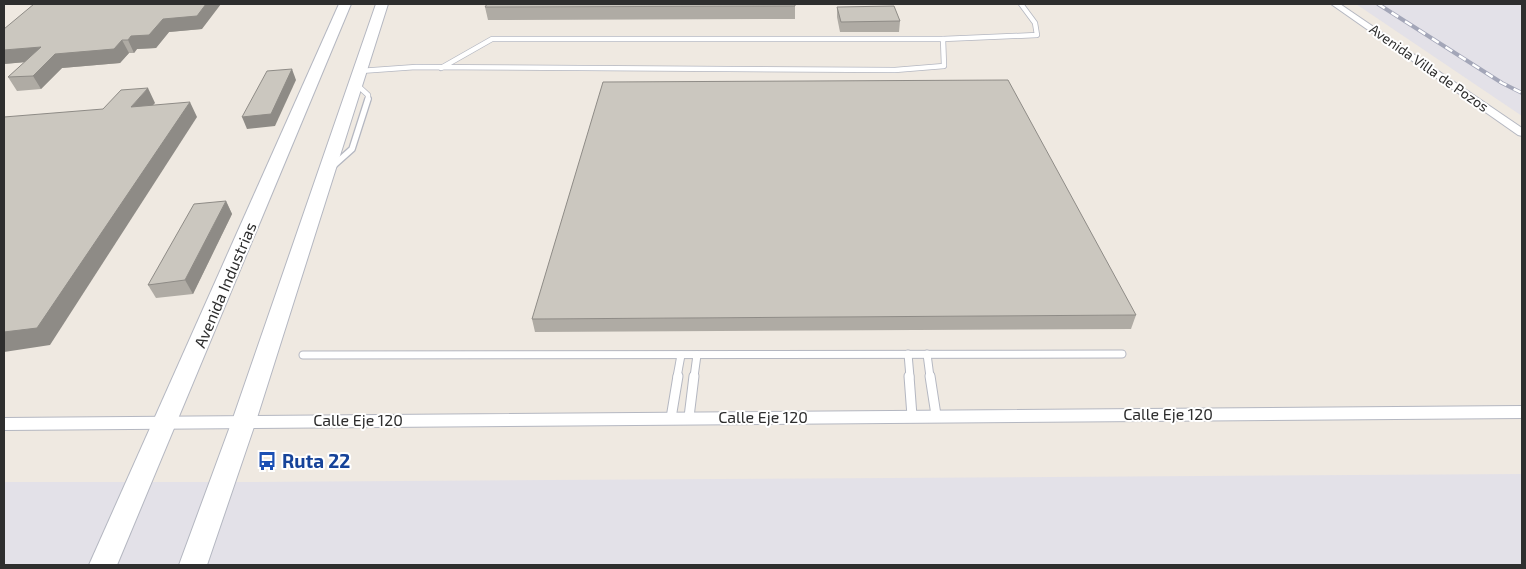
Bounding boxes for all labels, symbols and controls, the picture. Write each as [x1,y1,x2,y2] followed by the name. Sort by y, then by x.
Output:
[1366,20,1492,115] street label: Avenida Villa de Pozos
[189,219,260,351] street label: Avenida Industrias
[1123,404,1213,424] street label: Calle Eje 120
[718,407,808,427] street label: Calle Eje 120
[313,410,403,430] street label: Calle Eje 120
[282,449,350,472] place label: Ruta 22
[256,450,278,472] bus stop icon: Ruta 22

